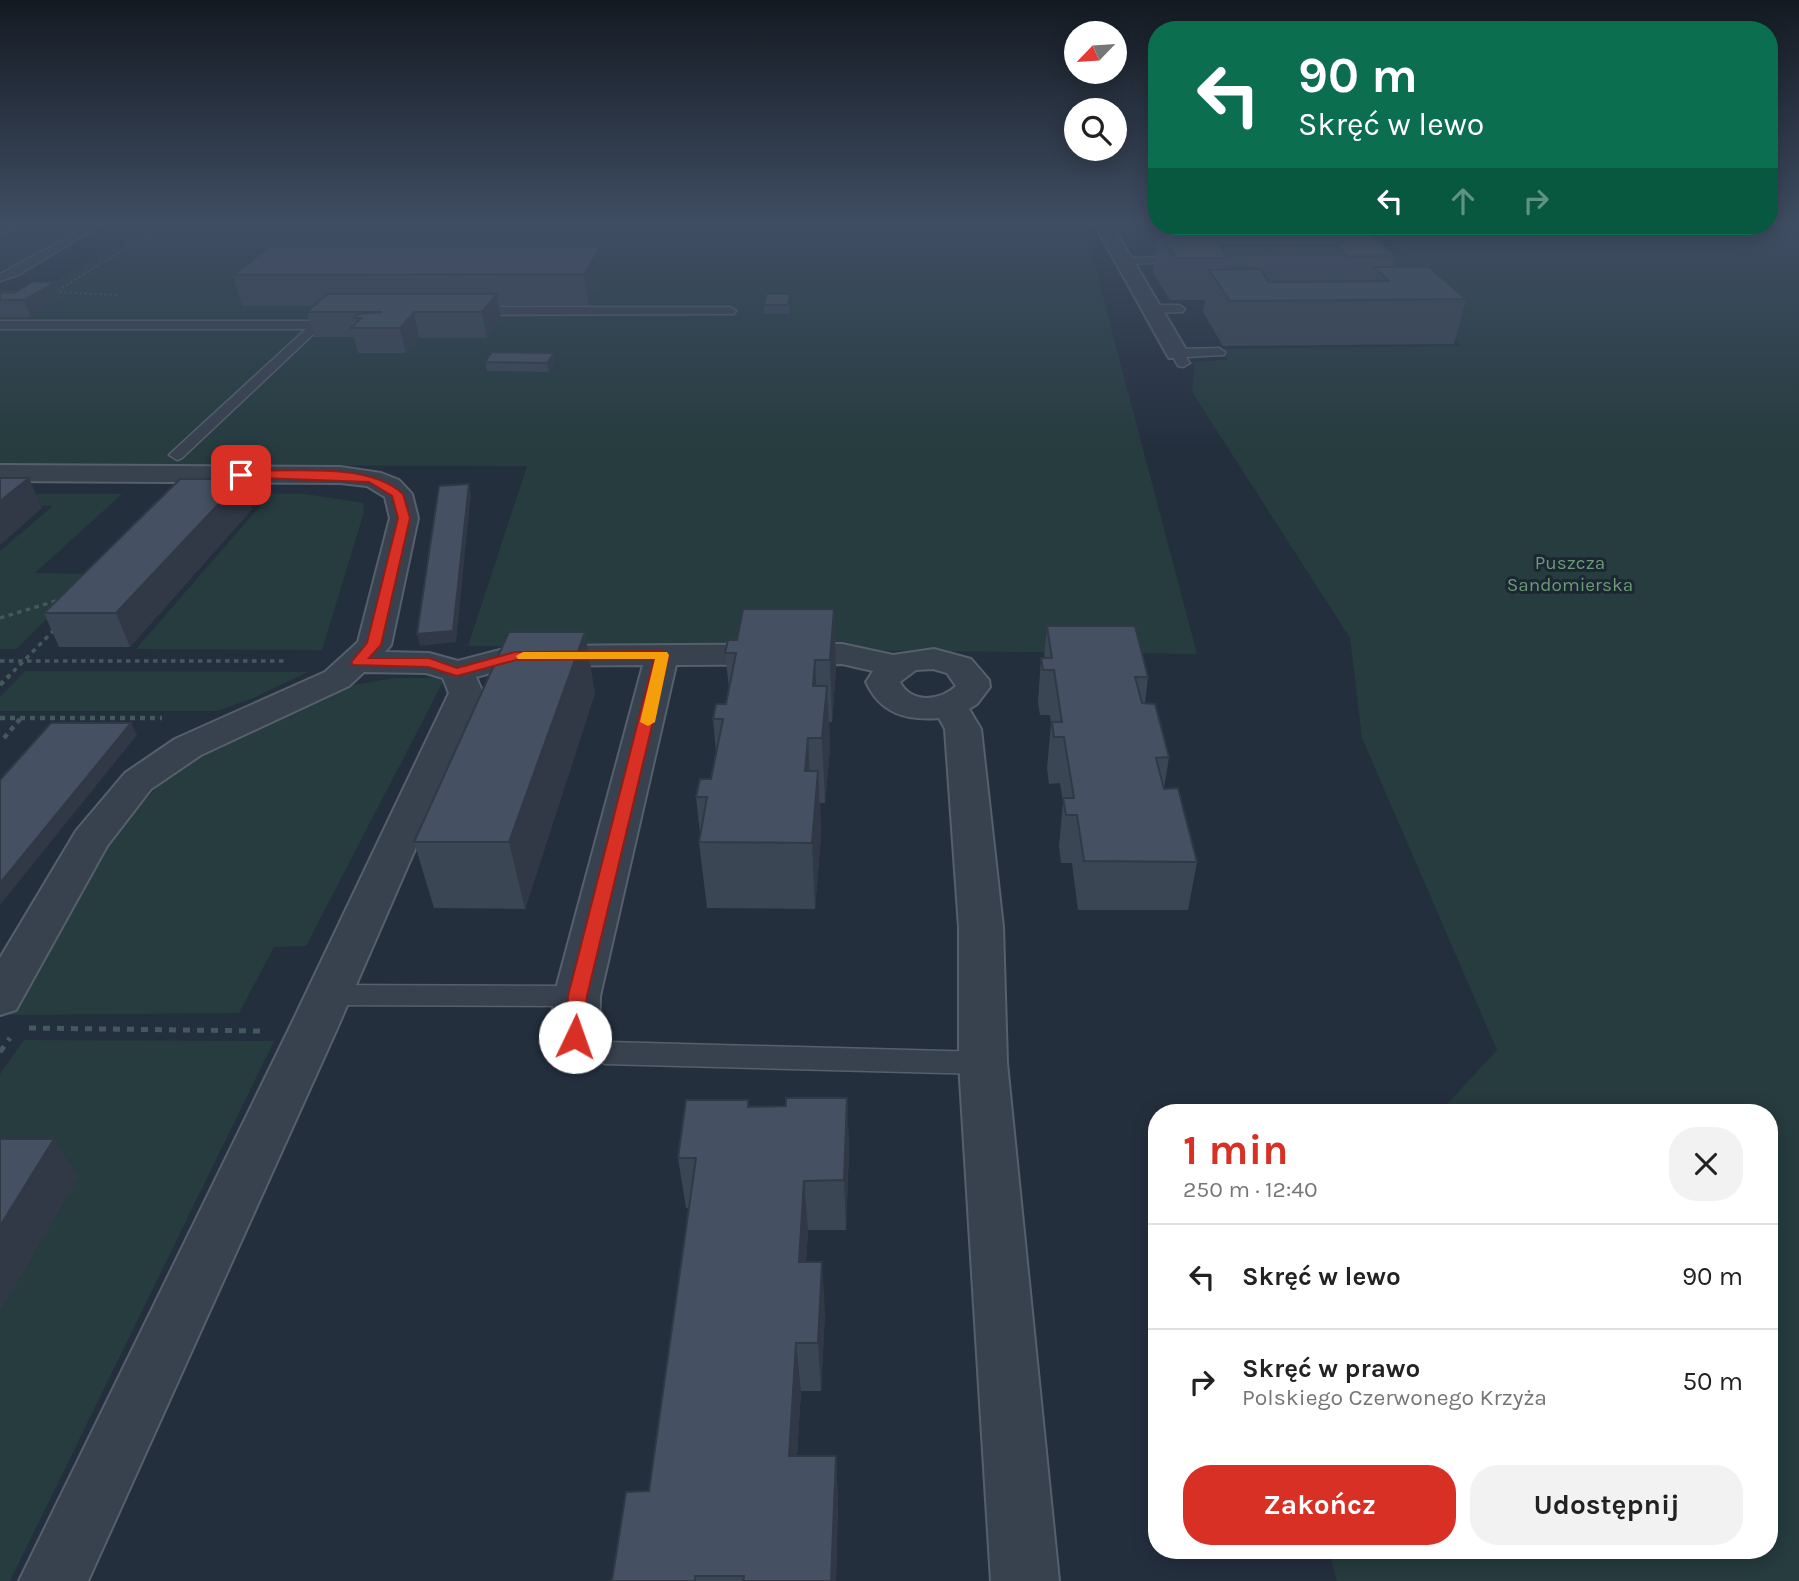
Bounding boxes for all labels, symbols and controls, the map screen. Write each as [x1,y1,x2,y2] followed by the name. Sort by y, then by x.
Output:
[1064,21,1127,84] north arrow
[1064,21,1127,161] map controls
[1298,47,1418,104] text: 90 m
[1183,49,1274,140] icon: left
[1064,98,1127,161] button: search
[1298,106,1484,143] text: Skręć w lewo
[1371,182,1409,220] icon: left
[1444,182,1482,220] icon: ahead
[1517,182,1555,220] icon: right
[211,445,271,505] pin
[222,456,260,494] icon: arrive
[1507,552,1633,596] park label: Puszcza Sandomierska
[538,1000,612,1074] position arrow
[1183,1125,1288,1175] text: 1 min
[1669,1127,1743,1201] button: close
[1183,1176,1318,1203] text: 250 m · 12:40
[1183,1258,1221,1296] icon: left
[1242,1261,1401,1292] text: Skręć w lewo
[1682,1261,1743,1292] text: 90 m
[1242,1353,1420,1384] text: Skręć w prawo
[1183,1363,1221,1401] icon: right
[1682,1366,1743,1397] text: 50 m
[1242,1384,1547,1411] text: Polskiego Czerwonego Krzyża
[1183,1465,1456,1545] button: Zakończ
[1470,1465,1743,1545] button: Udostępnij

